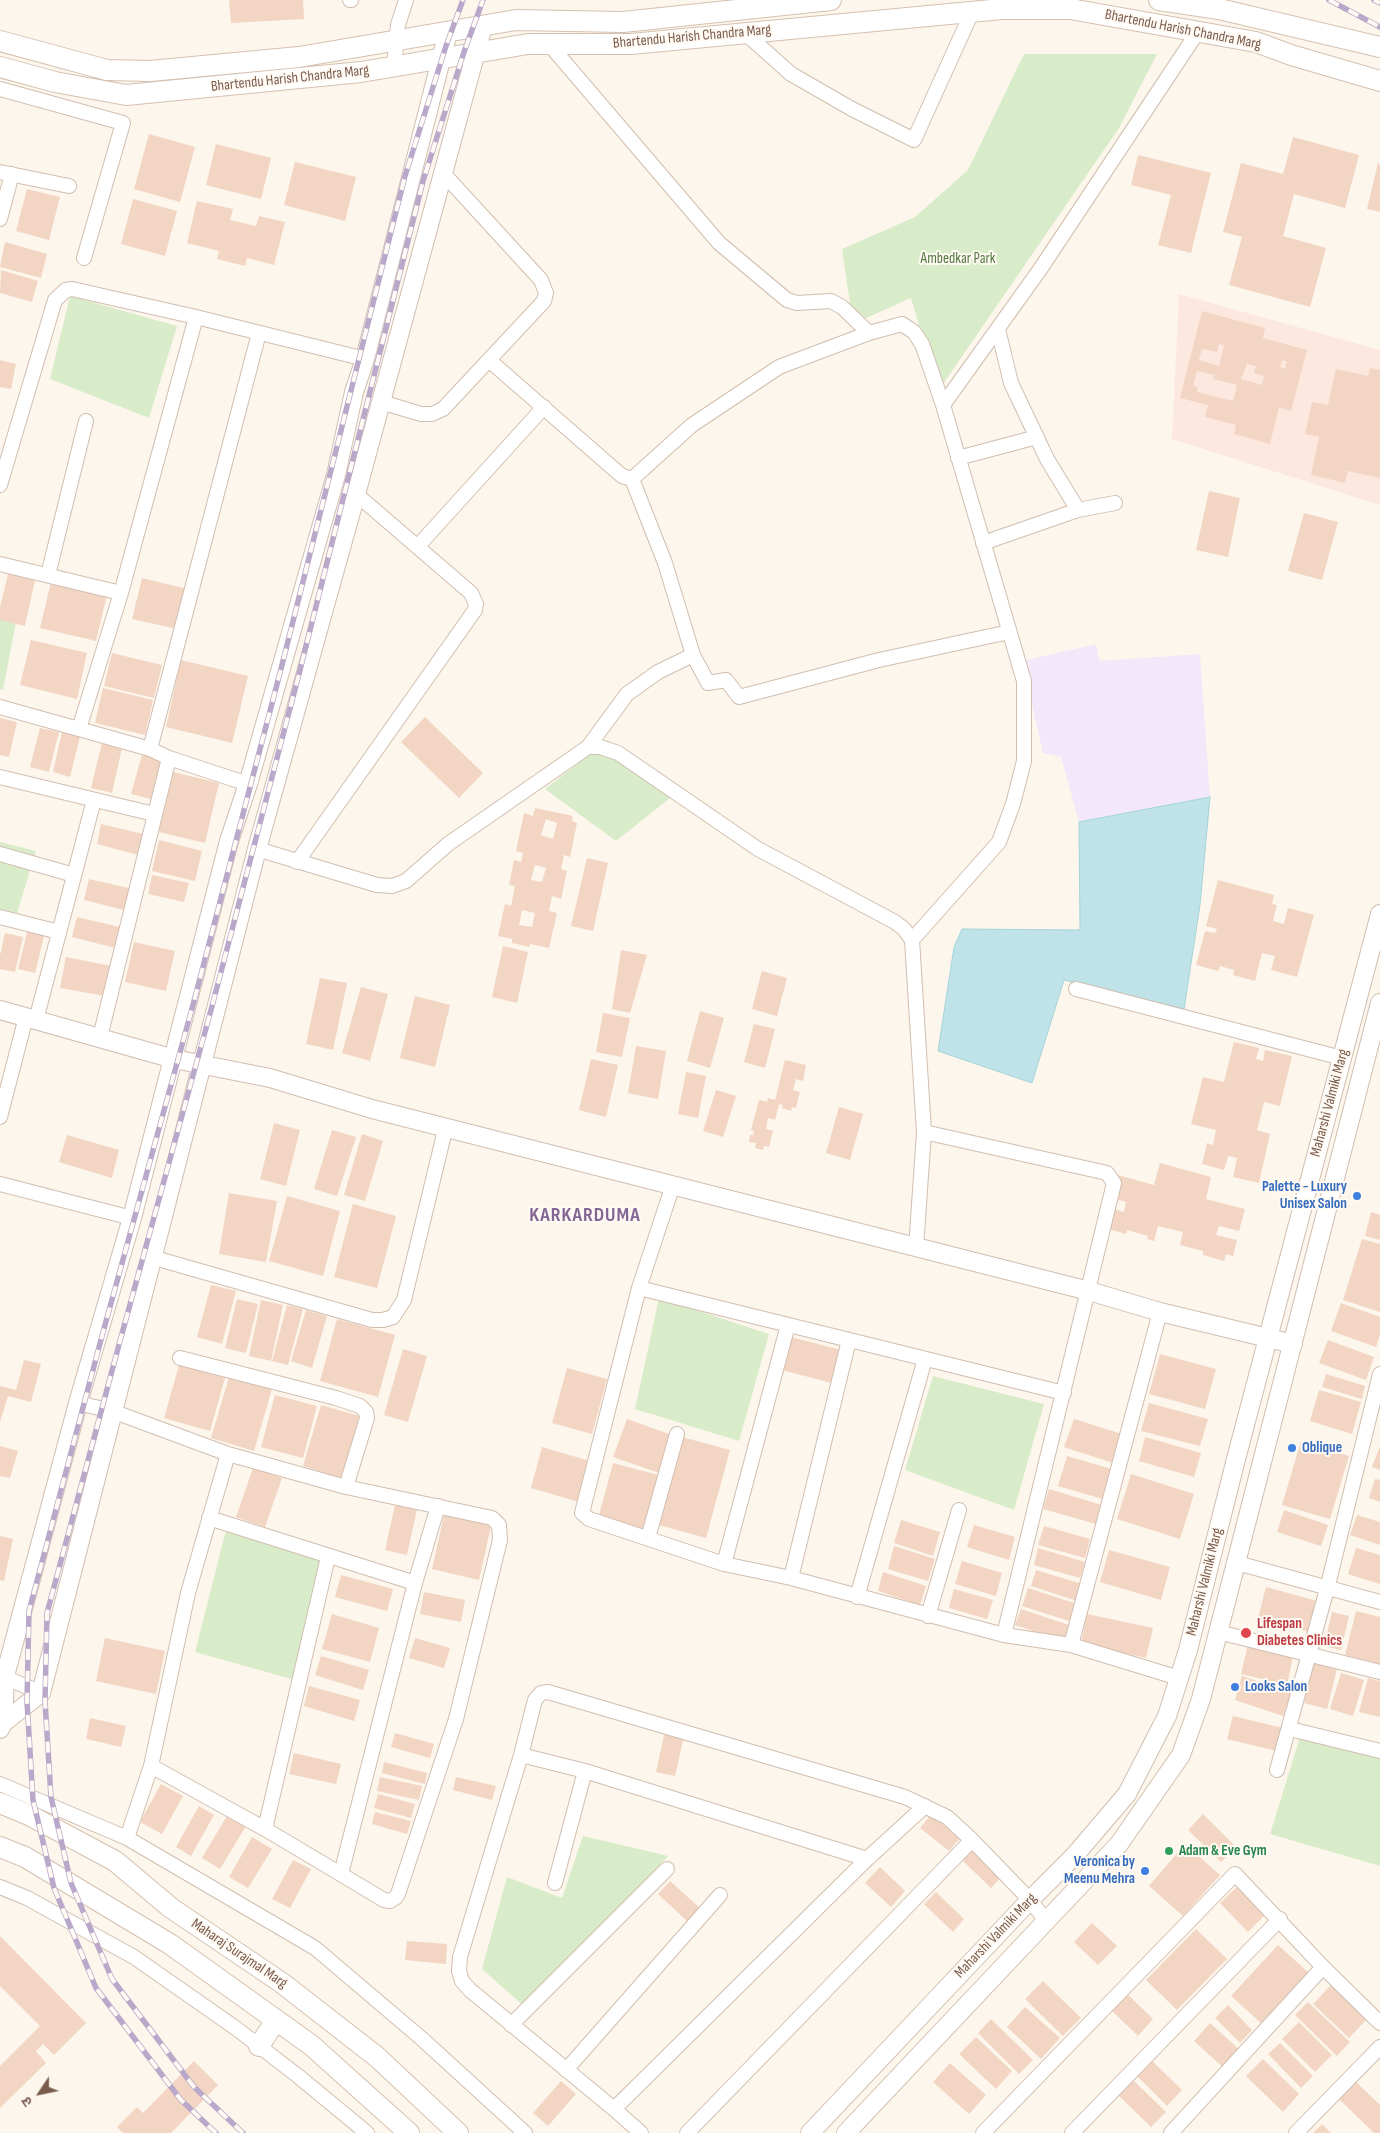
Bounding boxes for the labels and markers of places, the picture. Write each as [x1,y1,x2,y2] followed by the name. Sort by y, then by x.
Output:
[1262,1178,1347,1213] place label: Palette - Luxury Unisex Salon
[1351,1190,1363,1202] marker: Palette - Luxury Unisex Salon
[1302,1439,1342,1457] place label: Oblique
[1286,1442,1298,1454] marker: Oblique
[1257,1615,1342,1650] place label: Lifespan Diabetes Clinics
[1239,1626,1253,1640] marker: Lifespan Diabetes Clinics
[1245,1678,1307,1696] place label: Looks Salon
[1229,1681,1241,1693] marker: Looks Salon
[1179,1842,1267,1860] place label: Adam & Eve Gym
[1163,1845,1175,1857] marker: Adam & Eve Gym
[1064,1853,1135,1888] place label: Veronica by Meenu Mehra
[1139,1865,1151,1877] marker: Veronica by Meenu Mehra

